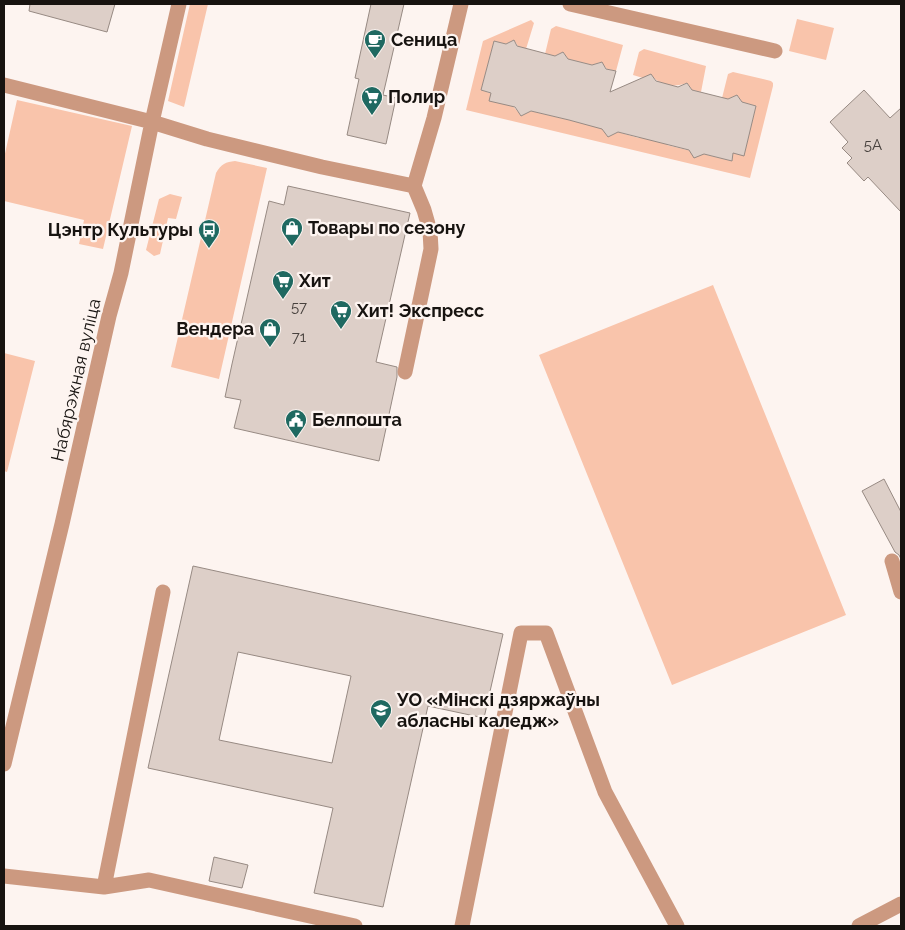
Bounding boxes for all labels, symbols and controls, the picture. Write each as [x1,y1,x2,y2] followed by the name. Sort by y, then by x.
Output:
[363,28,387,59] cafe icon: Сеница
[391,29,457,50] place label: Сеница
[360,85,384,116] supermarket icon: Полир
[388,86,445,107] place label: Полир
[864,136,882,154] house number: 5А
[280,216,304,247] shop icon: Товары по сезону
[308,217,465,238] place label: Товары по сезону
[197,218,221,249] bus stop icon: Цэнтр Культуры
[48,219,193,240] place label: Цэнтр Культуры
[271,269,295,300] supermarket icon: Хит
[298,270,331,291] place label: Хит
[47,296,104,463] street label: Набярэжная вуліца
[291,298,307,316] house number: 57
[329,299,353,330] supermarket icon: Хит! Экспресс
[356,300,484,321] place label: Хит! Экспресс
[258,317,282,348] shop icon: Вендера
[176,318,254,339] place label: Вендера
[292,328,307,346] house number: 71
[284,408,308,439] public building icon: Белпошта
[312,409,402,430] place label: Белпошта
[396,689,600,731] place label: УО «Мінскі дзяржаўны абласны каледж»
[369,698,393,729] school or university icon: УО «Мінскі дзяржаўны абласны каледж»

